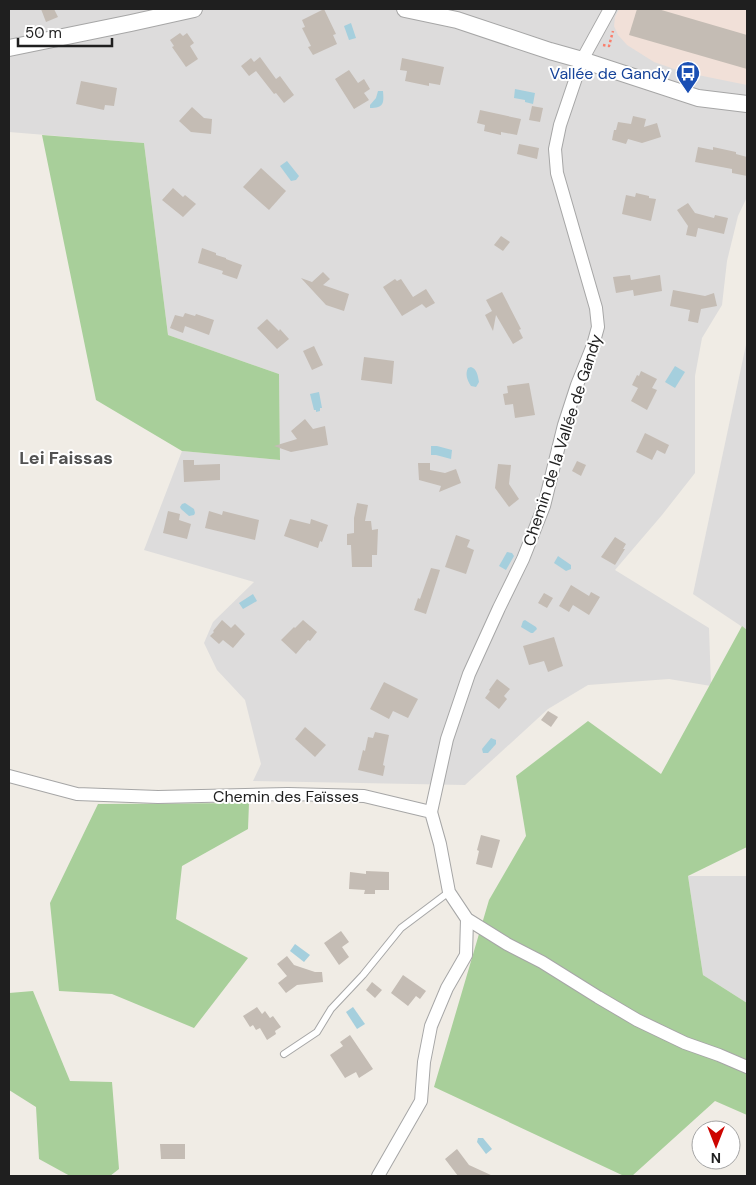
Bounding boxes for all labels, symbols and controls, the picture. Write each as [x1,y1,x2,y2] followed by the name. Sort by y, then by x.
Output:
[18,15,111,47] scale bar
[25,23,62,43] text: 50 m
[675,60,701,94] bus stop icon: Vallée de Gandy
[550,63,670,84] place label: Vallée de Gandy
[518,331,607,549] street label: Chemin de la Vallée de Gandy
[19,446,113,470] district label: Lei Faissas
[213,786,359,807] street label: Chemin des Faïsses
[691,1120,741,1170] north arrow
[711,1149,721,1167] text: N

